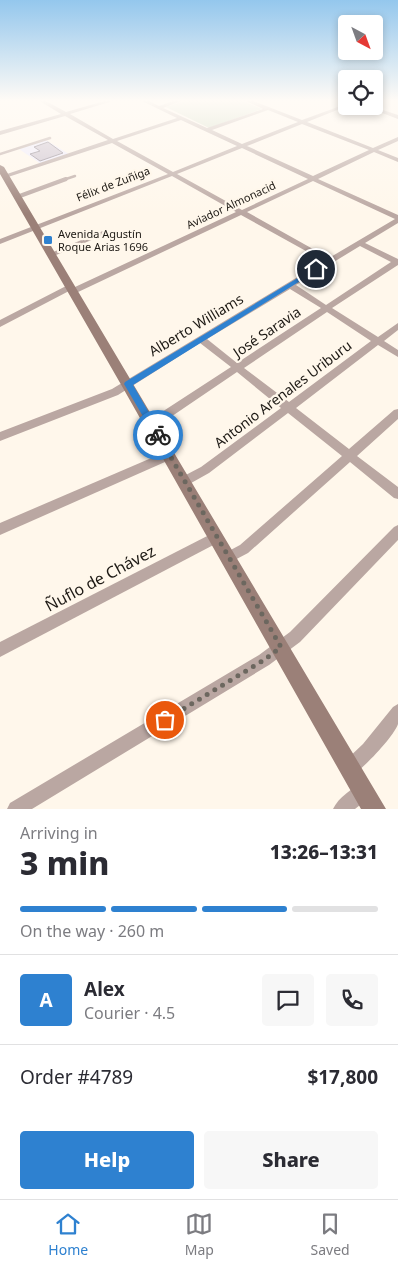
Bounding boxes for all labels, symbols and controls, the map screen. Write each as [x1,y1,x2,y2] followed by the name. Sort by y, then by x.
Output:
[338,15,382,60] north arrow
[338,15,383,115] map controls
[338,70,383,115] button: locate
[74,163,152,204] street label: Félix de Zuñiga
[184,177,278,232] street label: Aviador Almonacid
[58,226,148,254] place label: Avenida Agustín Roque Arias 1696
[42,234,54,246] marker: Avenida Agustín Roque Arias 1696
[295,248,337,290] pin
[302,255,330,283] icon: home
[145,289,247,360] street label: Alberto Williams
[227,302,304,362] street label: José Saravia
[210,336,355,452] street label: Antonio Arenales Uriburu
[133,410,183,460] courier
[144,421,172,449] icon: bike
[41,540,159,616] street label: Ñuflo de Chávez
[144,699,186,741] pin
[151,706,179,734] icon: bag
[20,822,98,844] text: Arriving in
[270,839,378,865] text: 13:26–13:31
[20,841,109,884] text: 3 min
[20,920,164,942] text: On the way · 260 m
[262,974,314,1026] button: chat
[326,974,378,1026] button: phone
[84,976,125,1002] text: Alex
[39,987,53,1013] text: A
[84,1002,175,1024] text: Courier · 4.5
[20,1064,133,1090] text: Order #4789
[307,1064,378,1090] text: $17,800
[20,1131,194,1189] button: Help
[204,1131,378,1189] button: Share
[48,1210,88,1259] tab: Home
[185,1210,214,1259] tab: Map
[311,1210,350,1259] tab: Saved

